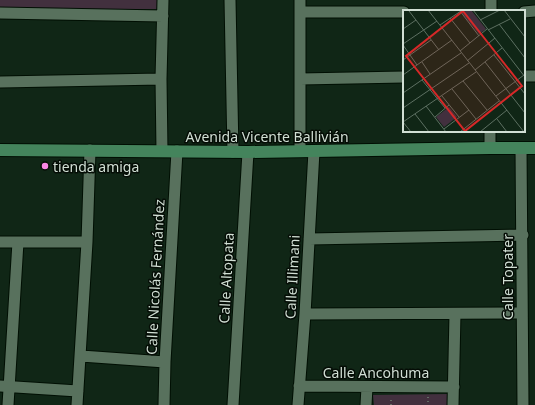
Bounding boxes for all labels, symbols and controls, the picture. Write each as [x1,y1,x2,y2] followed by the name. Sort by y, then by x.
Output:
[403,10,525,132] inset map
[185,127,349,146] street label: Avenida Vicente Ballivián
[53,157,139,176] place label: tienda amiga
[40,161,50,171] marker: tienda amiga
[141,198,169,355] street label: Calle Nicolás Fernández
[214,232,238,324] street label: Calle Altopata
[280,234,304,320] street label: Calle Illimani
[498,234,517,320] street label: Calle Topater
[323,363,429,382] street label: Calle Ancohuma

